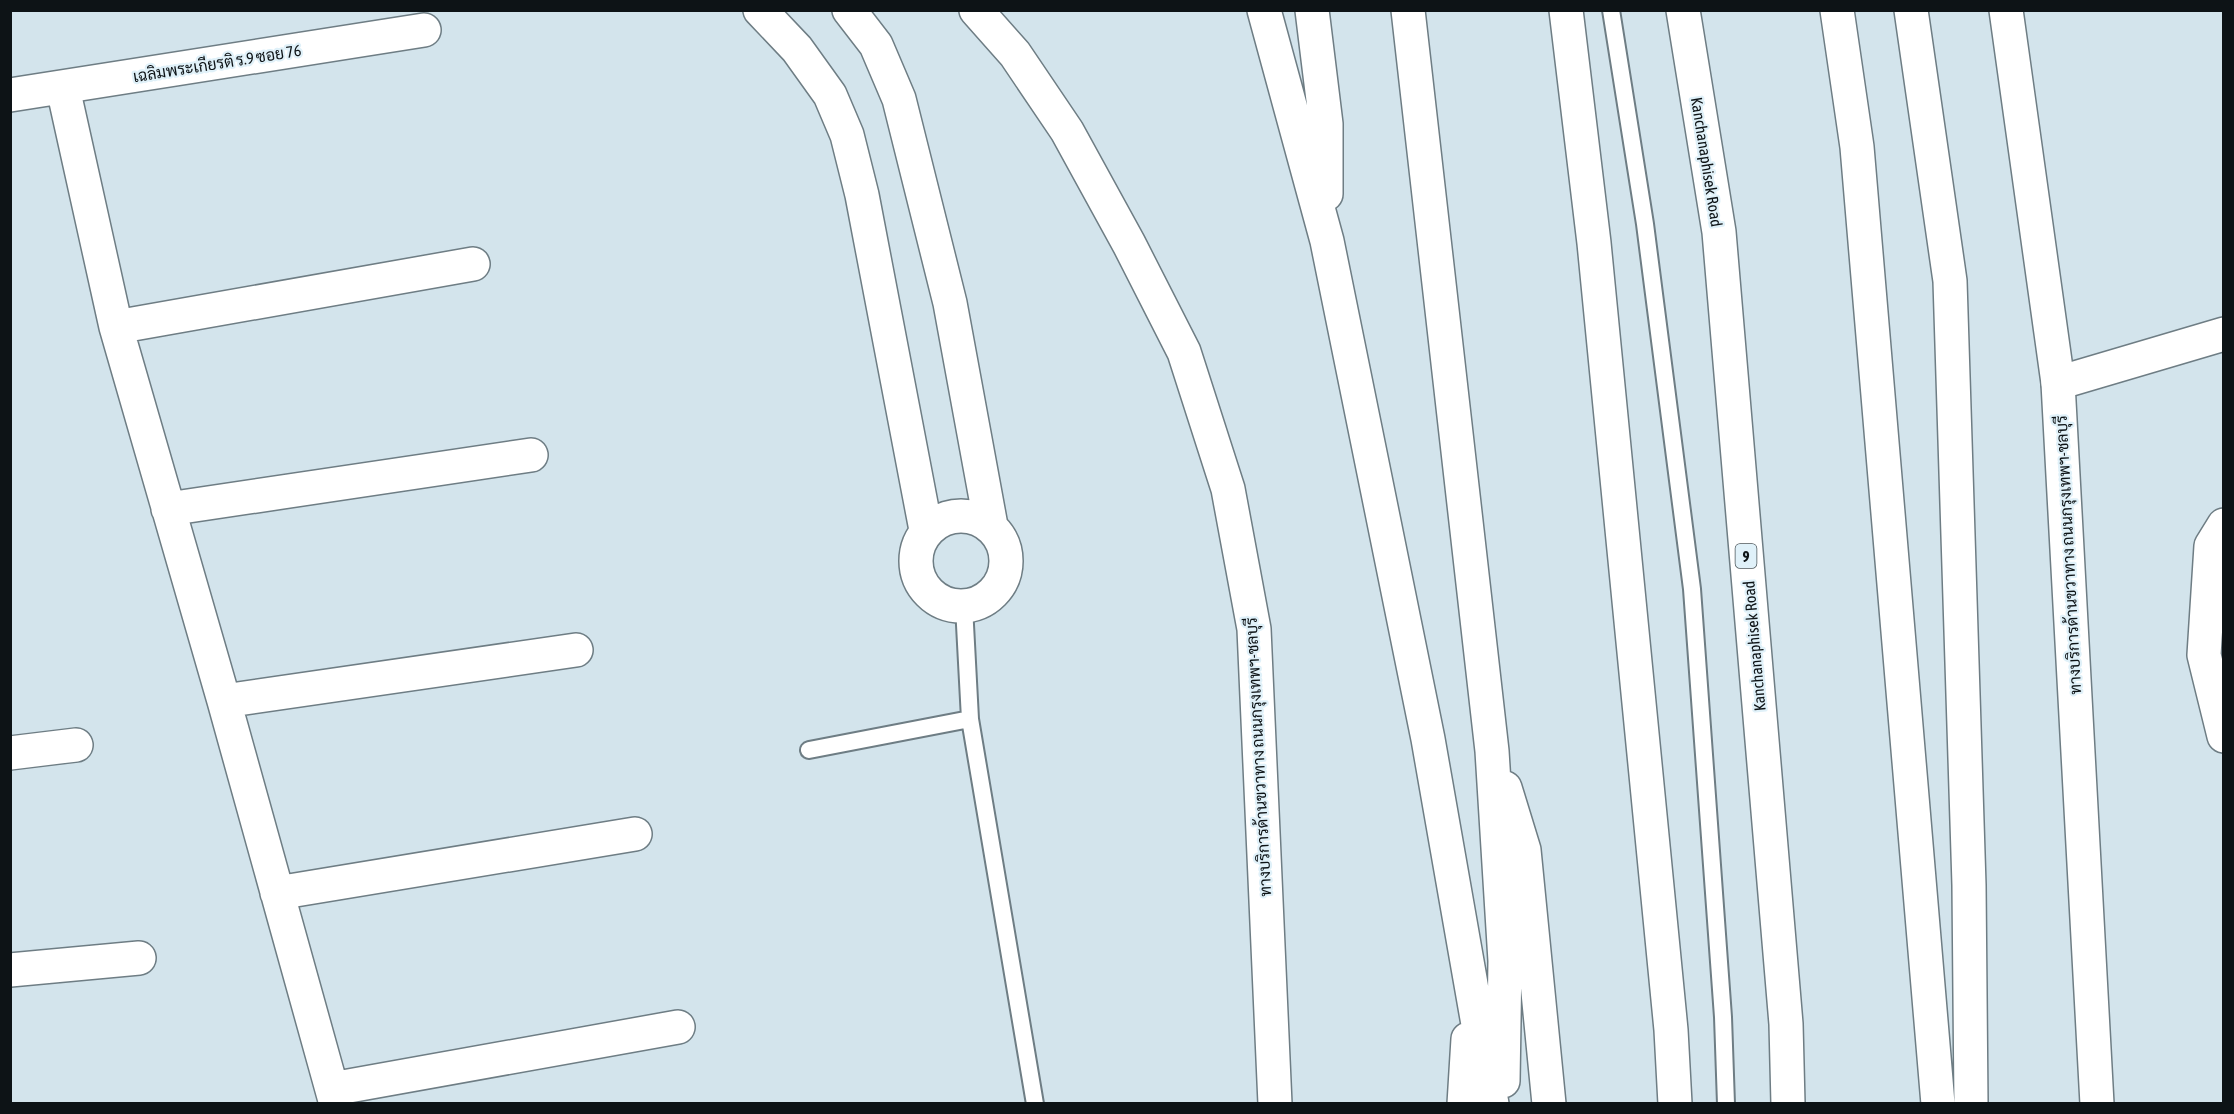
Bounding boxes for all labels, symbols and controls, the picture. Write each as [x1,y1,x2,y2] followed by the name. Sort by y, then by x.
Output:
[131,39,302,85] street label: เฉลิมพระเกียรติ ร.9 ซอย 76
[1687,96,1726,228] street label: Kanchanaphisek Road
[2050,415,2087,695] street label: ทางบริการด้านขวาทาง ถนนกรุงเทพฯ-ชลบุรี
[1736,544,1756,568] road number: 9
[1739,580,1770,712] street label: Kanchanaphisek Road
[1240,617,1277,897] street label: ทางบริการด้านขวาทาง ถนนกรุงเทพฯ-ชลบุรี

